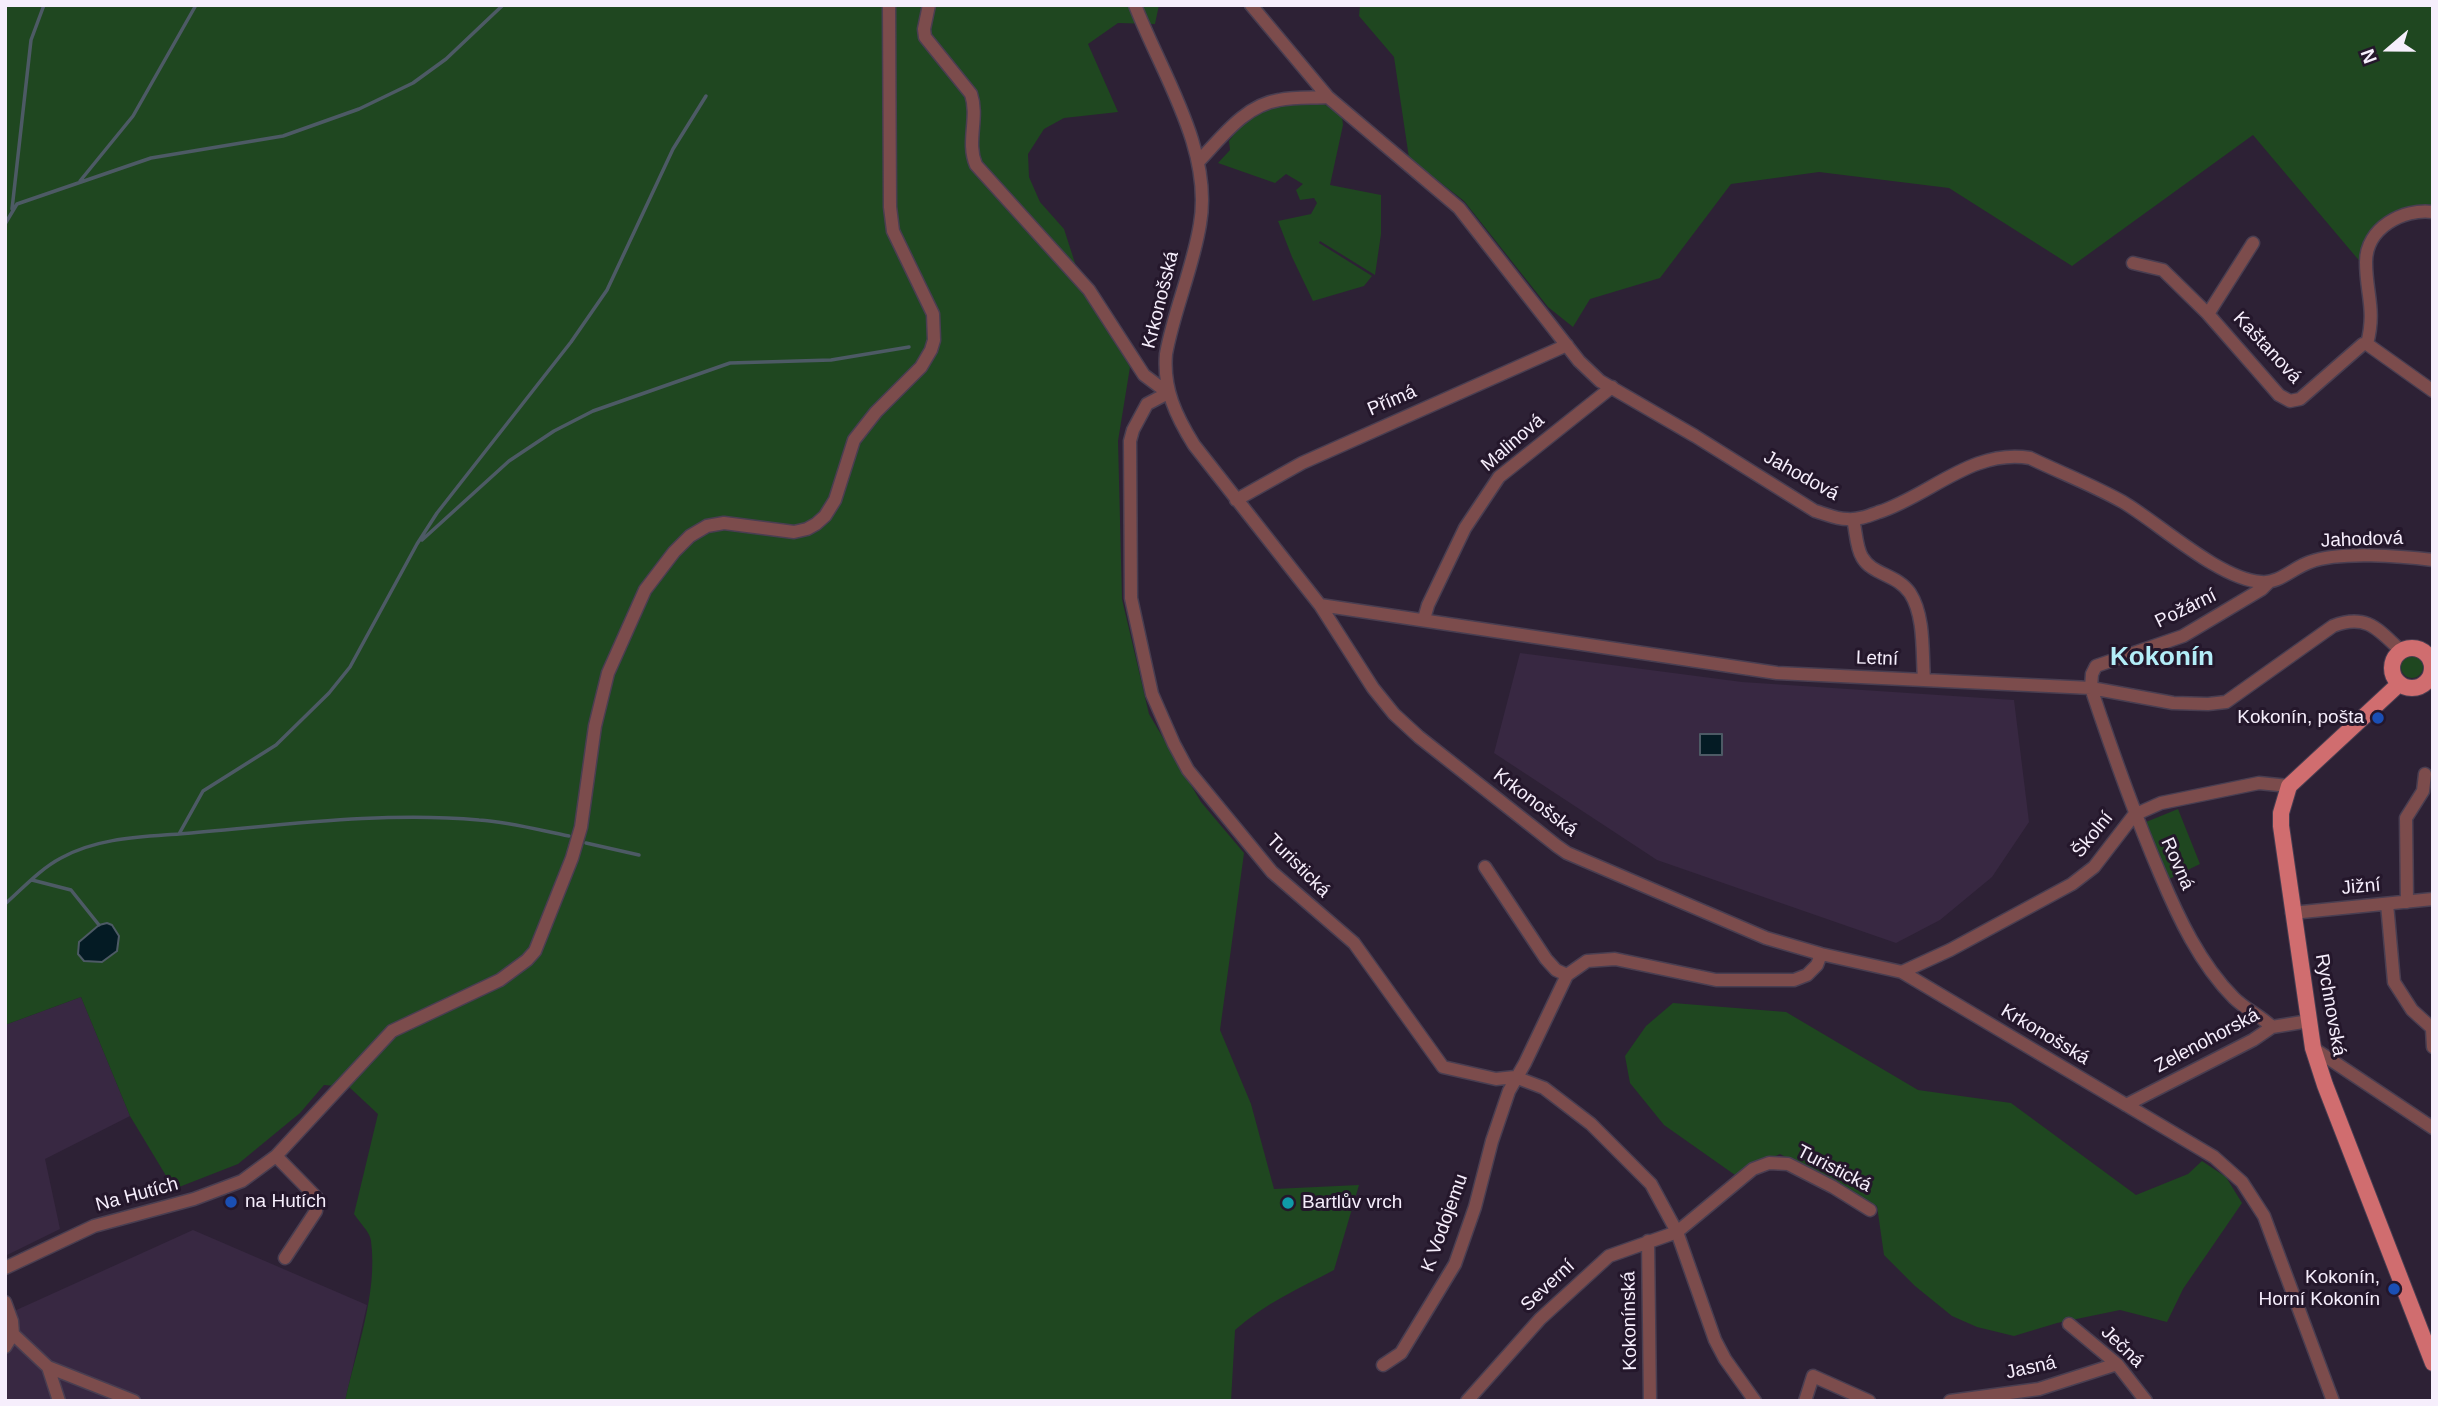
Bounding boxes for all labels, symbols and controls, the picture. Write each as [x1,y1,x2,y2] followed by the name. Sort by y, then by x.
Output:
[2354,14,2424,84] north arrow
[2357,46,2381,66] text: N
[1138,249,1184,351] street label: Krkonošská
[2228,307,2306,389] street label: Kaštanová
[1364,381,1420,421] street label: Přímá
[1477,409,1549,477] street label: Malinová
[1759,446,1843,506] street label: Jahodová
[2320,527,2404,553] street label: Jahodová
[2152,584,2220,634] street label: Požární
[2110,642,2214,674] district label: Kokonín
[1855,647,1899,671] street label: Letní
[2237,707,2364,729] place label: Kokonín, pošta
[2370,710,2386,726] marker: Kokonín, pošta
[1489,764,1581,842] street label: Krkonošská
[2068,807,2118,863] street label: Školní
[1261,829,1335,903] street label: Turistická
[2155,834,2199,894] street label: Rovná
[2341,874,2381,900] street label: Jižní
[2310,952,2350,1058] street label: Rychnovská
[1997,1000,2093,1070] street label: Krkonošská
[2151,1004,2263,1078] street label: Zelenohorská
[1793,1141,1875,1197] street label: Turistická
[1417,1171,1473,1275] street label: K Vodojemu
[93,1173,181,1217] street label: Na Hutích
[245,1191,326,1213] place label: na Hutích
[1302,1192,1402,1214] place label: Bartlův vrch
[223,1194,239,1210] marker: na Hutích
[1280,1195,1296,1211] marker: Bartlův vrch
[1516,1255,1580,1317] street label: Severní
[2259,1267,2380,1311] place label: Kokonín, Horní Kokonín
[1618,1271,1642,1371] street label: Kokonínská
[2386,1281,2402,1297] marker: Kokonín, Horní Kokonín
[2096,1321,2148,1373] street label: Ječná
[2004,1352,2058,1384] street label: Jasná

